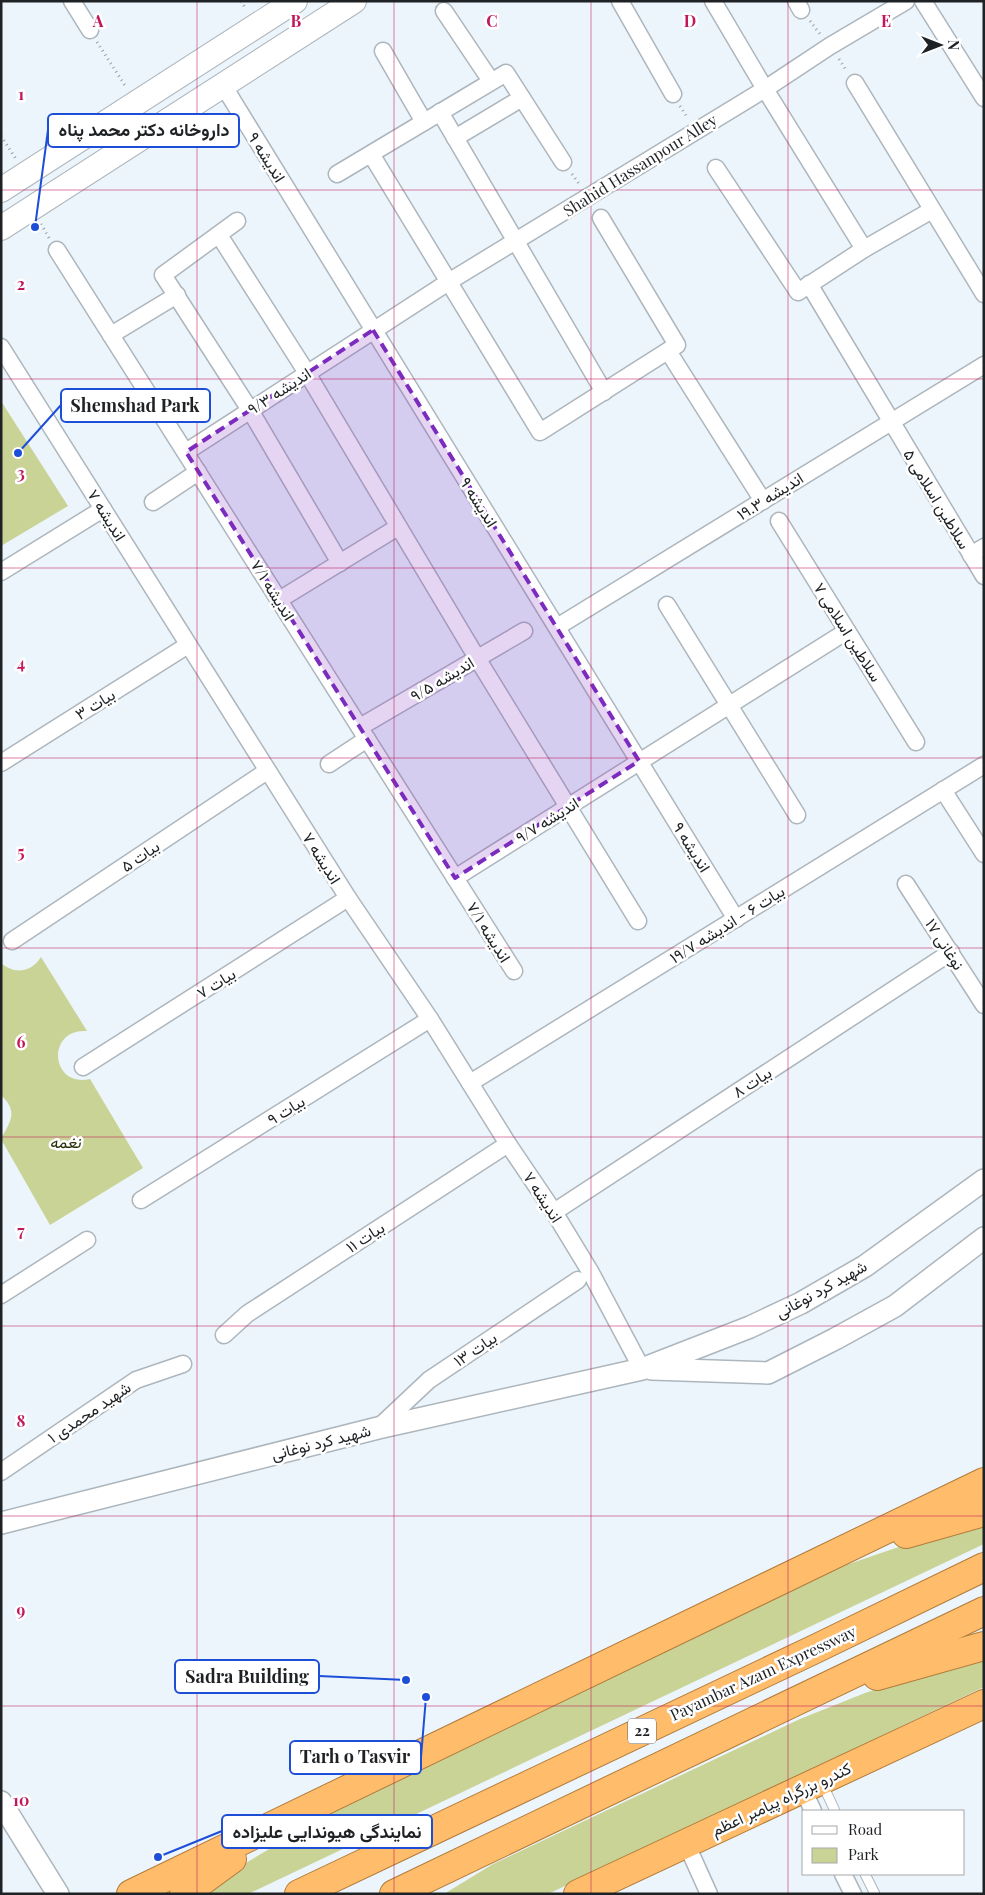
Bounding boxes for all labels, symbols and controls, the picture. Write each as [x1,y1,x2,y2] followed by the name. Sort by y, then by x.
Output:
[92,10,104,31] text: A
[291,10,302,31] text: B
[486,10,498,31] text: C
[684,10,696,31] text: D
[881,10,891,31] text: E
[915,20,965,70] north arrow
[944,40,963,50] text: N
[18,83,24,104] text: 1
[559,109,721,221] street label: Shahid Hassanpour Alley
[48,114,239,147] callout: داروخانه دکتر محمد پناه
[58,117,230,142] text: داروخانه دکتر محمد پناه
[244,128,291,186] street label: اندیشه ۹
[17,273,25,294] text: 2
[243,362,315,419] street label: اندیشه ۹/۳
[61,389,210,422] callout: Shemshad Park
[70,393,200,417] text: Shemshad Park
[898,445,976,553] street label: سلاطین اسلامی ۵
[17,462,25,483] text: 3
[733,467,807,524] street label: اندیشه ۱۹.۳
[456,473,503,531] street label: اندیشه ۹
[83,485,131,544] street label: اندیشه ۷
[247,556,300,624] street label: اندیشه ۷/۱
[809,578,887,686] street label: سلاطین اسلامی ۷
[406,651,477,706] street label: اندیشه ۹/۵
[17,652,25,673] text: 4
[71,683,119,724] street label: بیات ۳
[511,792,582,847] street label: اندیشه ۹/۷
[669,818,716,876] street label: اندیشه ۹
[298,828,346,887] street label: اندیشه ۷
[116,835,163,876] street label: بیات ۵
[17,841,25,862] text: 5
[665,880,788,967] street label: بیات ۶ - اندیشه ۱۹/۷
[463,898,516,966] street label: اندیشه ۷/۱
[920,914,970,974] street label: نوغانی ۱۷
[192,963,239,1003] street label: بیات ۷
[17,1031,26,1052] text: 6
[728,1061,775,1102] street label: بیات ۸
[263,1090,308,1129] street label: بیات ۹
[49,1131,82,1152] park label: نغمه
[519,1167,568,1226] street label: اندیشه ۷
[341,1216,388,1257] street label: بیات ۱۱
[17,1220,25,1241] text: 7
[771,1255,871,1323] street label: شهید کرد نوغانی
[449,1327,500,1371] street label: بیات ۱۳
[43,1376,135,1448] street label: شهید محمدی ۱
[17,1410,26,1431] text: 8
[269,1419,373,1465] street label: شهید کرد نوغانی
[17,1599,26,1620] text: 9
[666,1620,859,1725] street label: Payambar Azam Expressway
[175,1660,319,1693] callout: Sadra Building
[185,1664,309,1688] text: Sadra Building
[628,1718,656,1744] road number: 22
[290,1741,421,1774] callout: Tarh o Tasvir
[300,1744,411,1768] text: Tarh o Tasvir
[707,1757,855,1842] street label: کندرو بزرگراه پیامبر اعظم
[13,1789,29,1810] text: 10
[802,1810,965,1875] legend
[222,1815,432,1848] callout: نمایندگی هیوندایی علیزاده
[232,1819,422,1843] text: نمایندگی هیوندایی علیزاده
[848,1819,882,1839] text: Road
[848,1844,880,1864] text: Park

